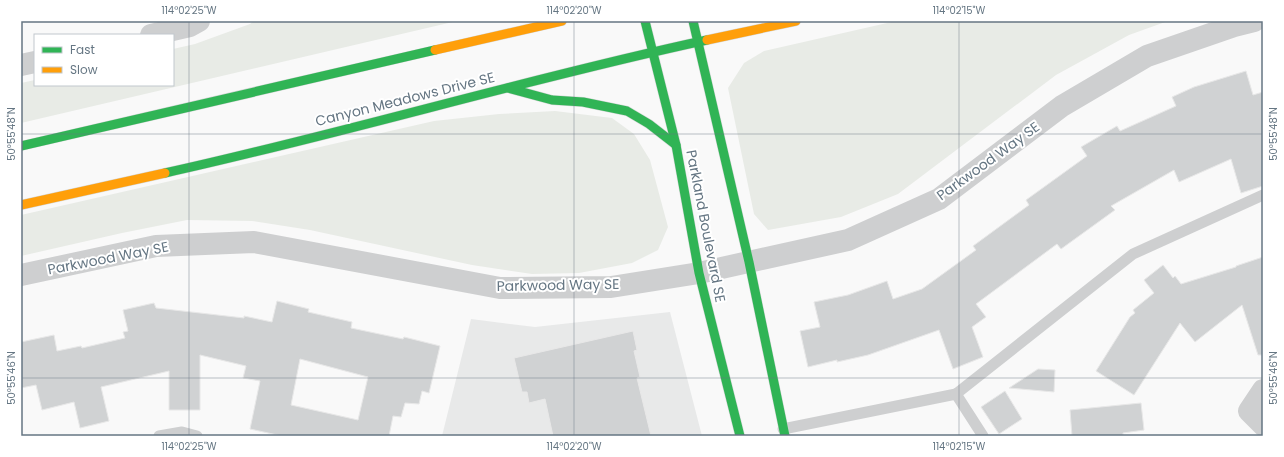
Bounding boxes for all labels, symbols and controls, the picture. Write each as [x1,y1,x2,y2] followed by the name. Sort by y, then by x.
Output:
[161,3,217,18] text: 114°02'25"W
[546,3,602,18] text: 114°02'20"W
[933,3,986,18] text: 114°02'15"W
[34,34,174,86] legend
[70,41,95,58] text: Fast
[70,61,98,78] text: Slow
[313,67,497,131] street label: Canyon Meadows Drive SE
[4,107,19,161] text: 50°55'48"N
[1266,107,1281,161] text: 50°55'48"N
[932,117,1044,205] street label: Parkwood Way SE
[681,148,731,304] street label: Parkland Boulevard SE
[46,236,170,280] street label: Parkwood Way SE
[496,274,620,296] street label: Parkwood Way SE
[4,351,19,405] text: 50°55'46"N
[1266,351,1281,405] text: 50°55'46"N
[161,439,217,454] text: 114°02'25"W
[546,439,602,454] text: 114°02'20"W
[933,439,986,454] text: 114°02'15"W

